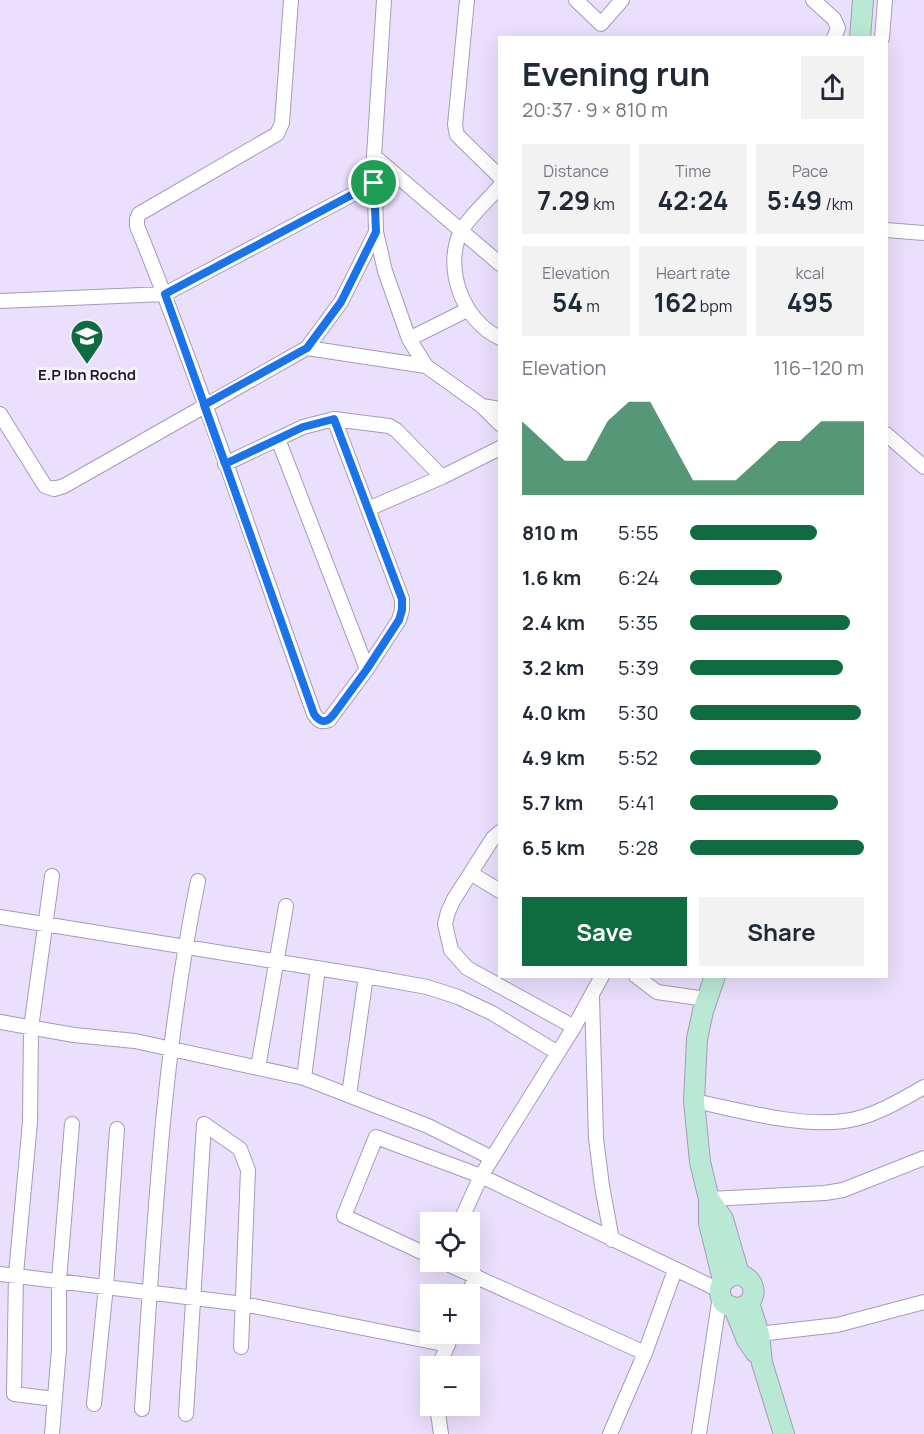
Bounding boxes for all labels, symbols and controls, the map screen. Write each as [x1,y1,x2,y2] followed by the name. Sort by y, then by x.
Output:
[522,51,710,96] text: Evening run
[801,56,864,119] button: share
[522,96,668,123] text: 20:37 · 9 × 810 m
[348,157,399,208] pin
[543,160,609,182] text: Distance
[675,160,711,182] text: Time
[792,160,828,182] text: Pace
[357,166,390,199] icon: arrive
[537,182,590,218] text: 7.29
[658,182,729,218] text: 42:24
[767,182,822,218] text: 5:49
[590,193,615,215] text: km
[822,193,853,215] text: /km
[542,262,610,284] text: Elevation
[656,262,730,284] text: Heart rate
[795,262,825,284] text: kcal
[552,284,583,320] text: 54
[654,284,697,320] text: 162
[787,284,833,320] text: 495
[583,295,600,317] text: m
[697,295,732,317] text: bpm
[69,318,105,365] school or university icon: E.P Ibn Rochd
[522,354,606,381] text: Elevation
[773,354,864,381] text: 116–120 m
[38,364,136,385] place label: E.P Ibn Rochd
[522,519,578,546] text: 810 m
[618,519,659,546] text: 5:55
[522,564,581,591] text: 1.6 km
[618,564,659,591] text: 6:24
[522,609,585,636] text: 2.4 km
[618,609,658,636] text: 5:35
[522,654,584,681] text: 3.2 km
[618,654,659,681] text: 5:39
[522,699,586,726] text: 4.0 km
[618,699,659,726] text: 5:30
[522,744,585,771] text: 4.9 km
[618,744,658,771] text: 5:52
[522,789,583,816] text: 5.7 km
[618,789,655,816] text: 5:41
[522,834,585,861] text: 6.5 km
[618,834,659,861] text: 5:28
[522,897,687,966] button: Save
[699,897,864,966] button: Share
[420,1212,480,1416] map controls
[420,1212,480,1272] button: locate
[420,1284,480,1344] button: +
[420,1356,480,1416] button: −

